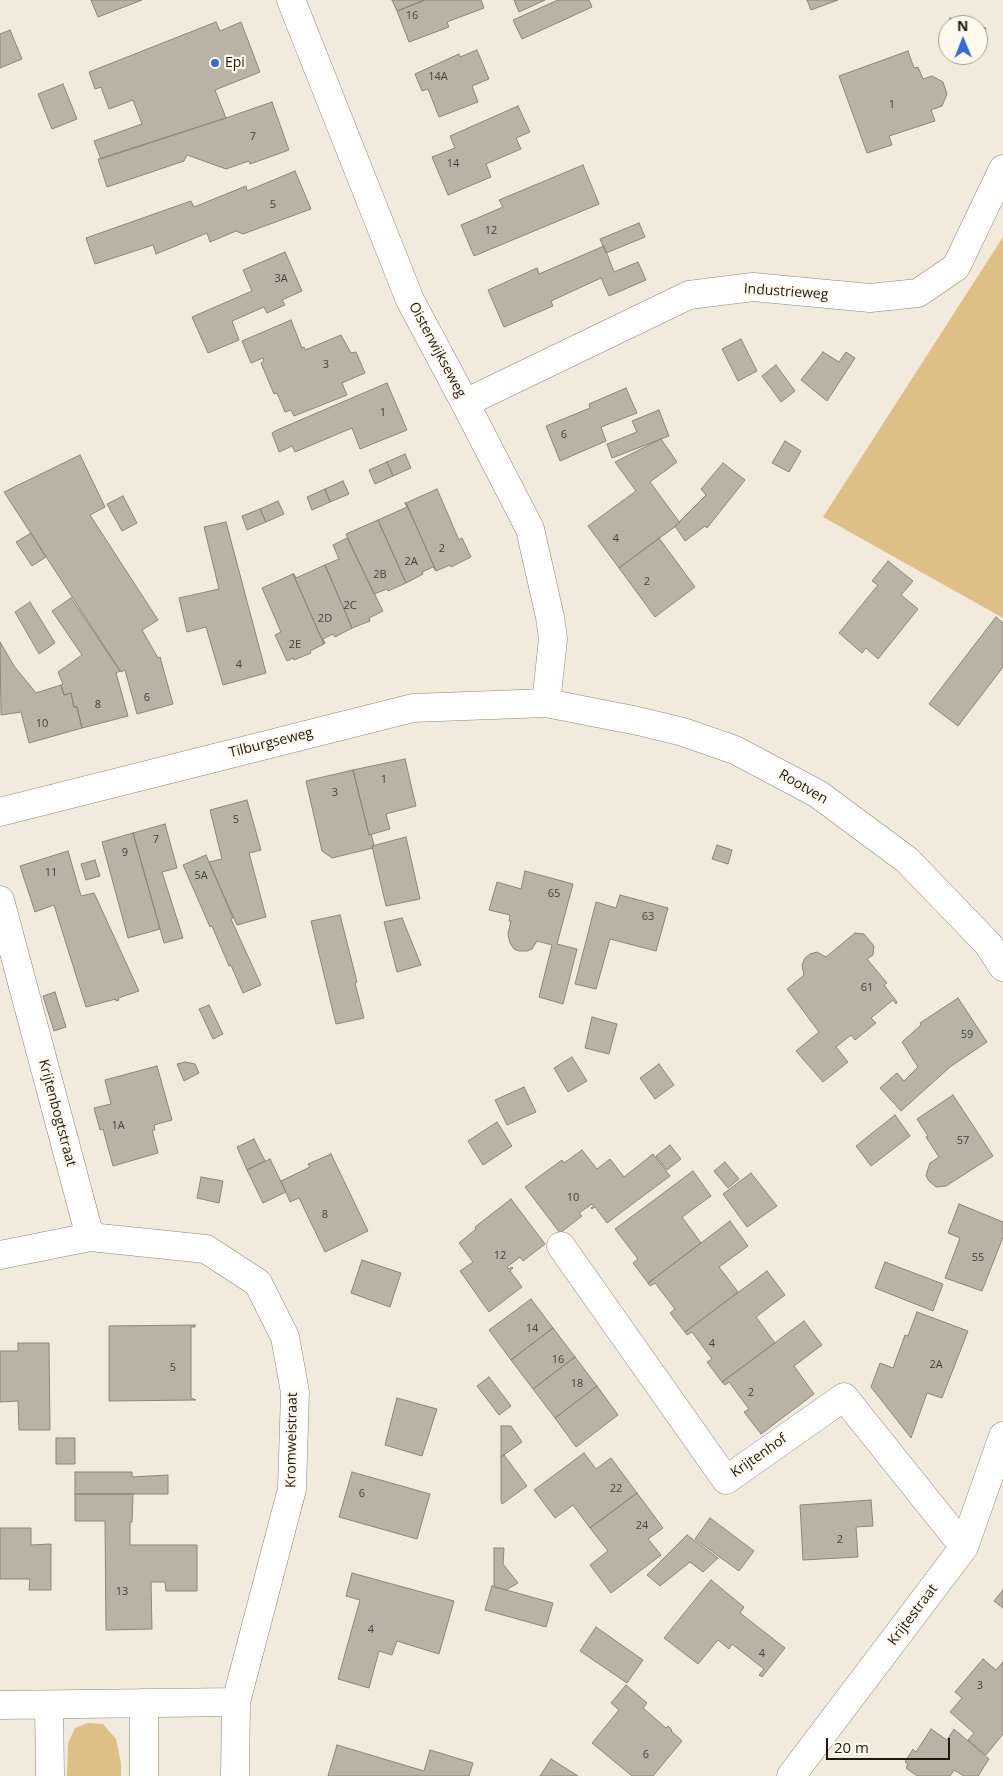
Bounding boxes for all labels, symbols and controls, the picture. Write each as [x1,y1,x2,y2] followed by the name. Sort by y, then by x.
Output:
[406,9,418,23] house number: 16
[938,15,988,65] north arrow
[957,16,969,35] text: N
[225,55,245,71] place label: Epi
[209,57,221,69] marker: Epi
[428,70,448,84] house number: 14A
[889,98,895,112] house number: 1
[250,130,256,144] house number: 7
[447,157,459,171] house number: 14
[270,198,276,212] house number: 5
[485,224,497,238] house number: 12
[274,272,288,286] house number: 3A
[743,281,829,303] street label: Industrieweg
[405,299,469,401] street label: Oisterwijkseweg
[323,358,329,372] house number: 3
[380,406,386,420] house number: 1
[561,428,567,442] house number: 6
[613,532,619,546] house number: 4
[439,542,445,556] house number: 2
[404,555,418,569] house number: 2A
[373,568,387,582] house number: 2B
[644,575,650,589] house number: 2
[343,599,357,613] house number: 2C
[318,612,332,626] house number: 2D
[289,638,301,652] house number: 2E
[236,658,242,672] house number: 4
[144,691,150,705] house number: 6
[95,698,101,712] house number: 8
[36,717,48,731] house number: 10
[227,724,315,762] street label: Tilburgseweg
[775,766,831,808] street label: Rootven
[381,773,387,787] house number: 1
[332,786,338,800] house number: 3
[233,813,239,827] house number: 5
[153,833,159,847] house number: 7
[122,846,128,860] house number: 9
[45,866,57,880] house number: 11
[194,869,208,883] house number: 5A
[548,887,560,901] house number: 65
[642,910,654,924] house number: 63
[861,981,873,995] house number: 61
[961,1028,973,1042] house number: 59
[35,1058,79,1168] street label: Krijtenbogtstraat
[111,1119,125,1133] house number: 1A
[957,1134,969,1148] house number: 57
[567,1191,579,1205] house number: 10
[322,1208,328,1222] house number: 8
[494,1249,506,1263] house number: 12
[972,1251,984,1265] house number: 55
[526,1322,538,1336] house number: 14
[709,1337,715,1351] house number: 4
[552,1353,564,1367] house number: 16
[929,1358,943,1372] house number: 2A
[170,1361,176,1375] house number: 5
[571,1377,583,1391] house number: 18
[748,1386,754,1400] house number: 2
[283,1392,301,1488] street label: Kromweistraat
[728,1431,790,1481] street label: Krijtenhof
[610,1482,622,1496] house number: 22
[359,1487,365,1501] house number: 6
[636,1519,648,1533] house number: 24
[837,1533,843,1547] house number: 2
[885,1581,941,1649] street label: Krijtestraat
[116,1585,128,1599] house number: 13
[368,1623,374,1637] house number: 4
[759,1647,765,1661] house number: 4
[977,1679,983,1693] house number: 3
[828,1728,952,1760] scale bar
[834,1737,869,1757] text: 20 m
[643,1748,649,1762] house number: 6

